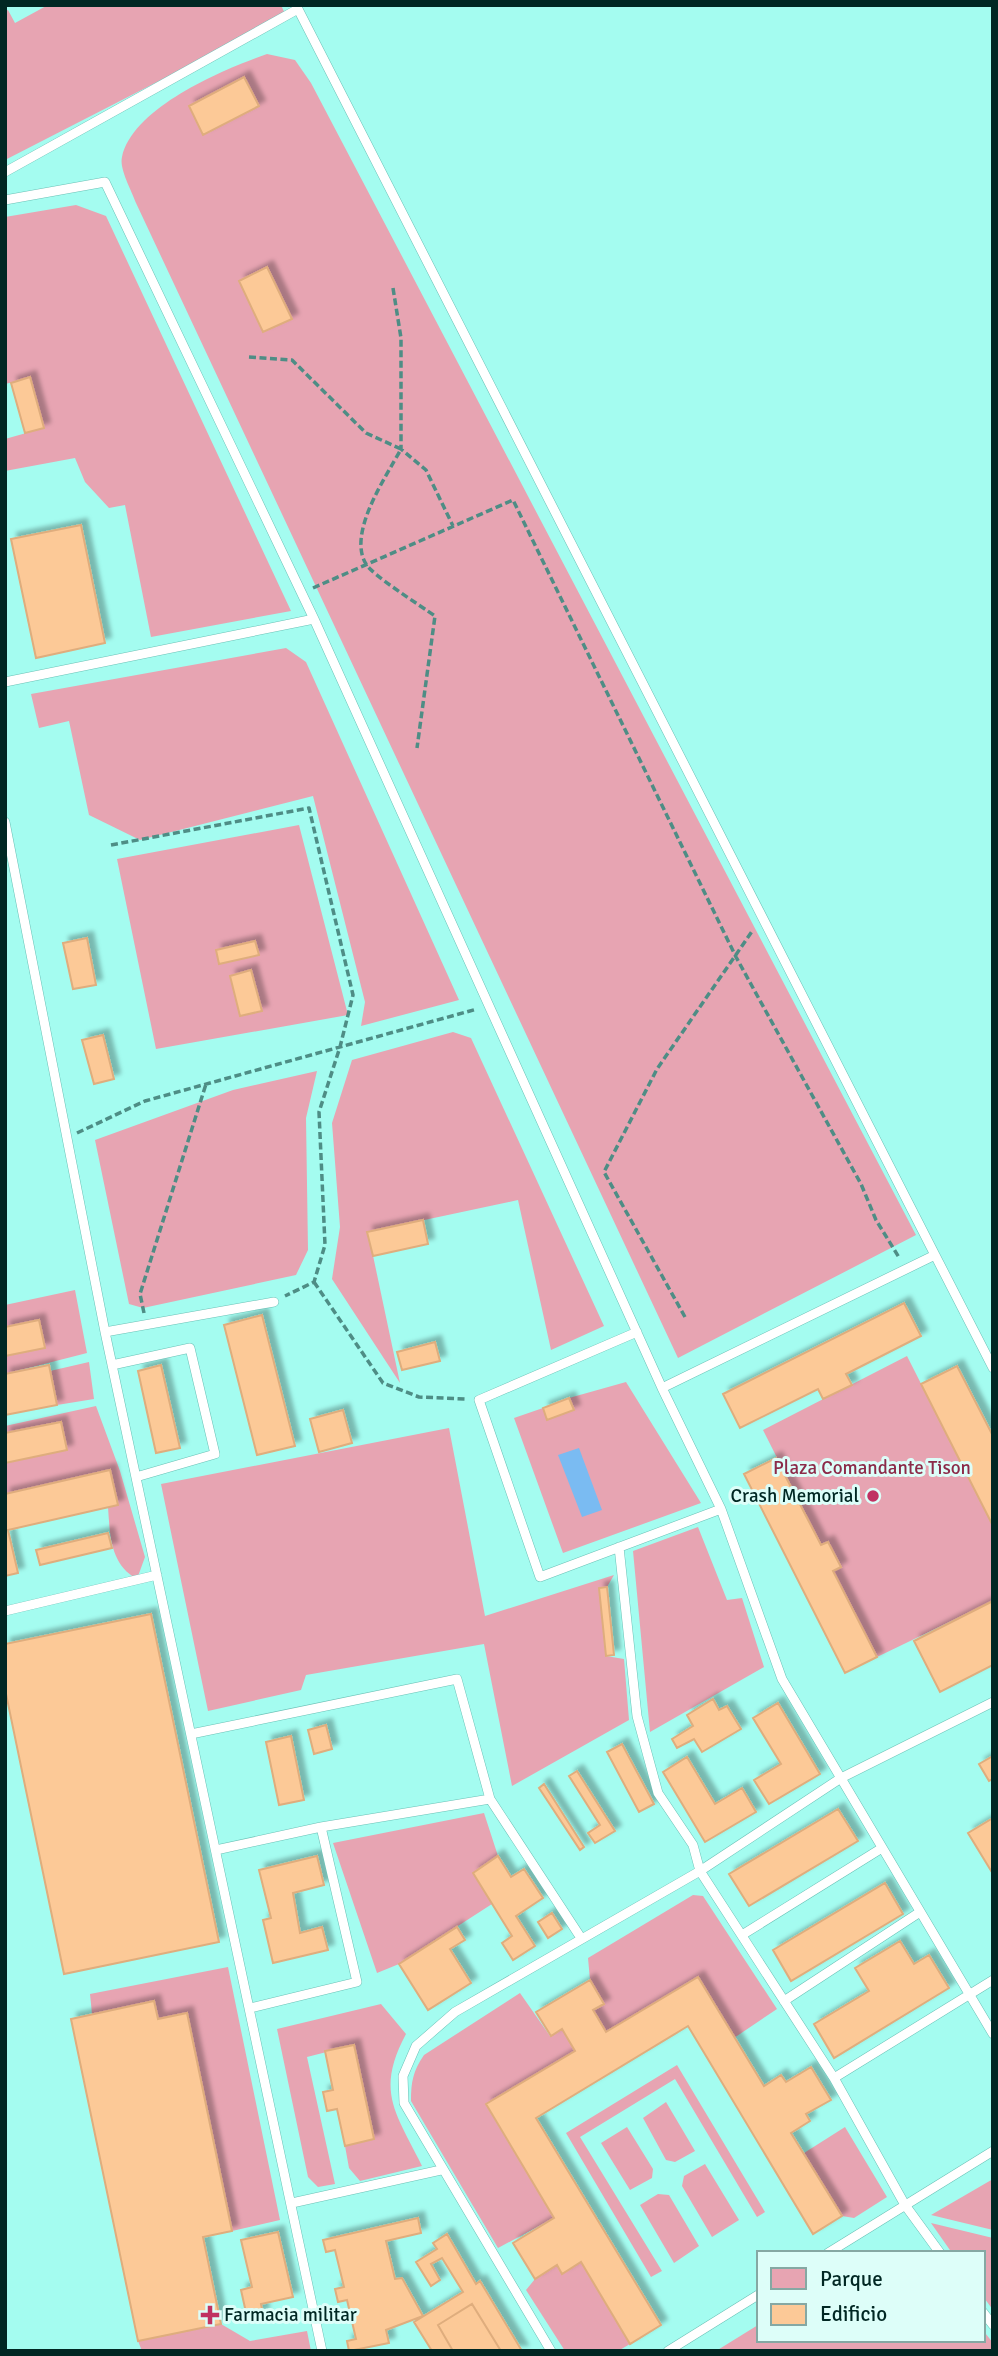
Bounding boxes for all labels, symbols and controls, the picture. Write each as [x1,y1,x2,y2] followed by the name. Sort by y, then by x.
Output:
[773,1456,971,1480] park label: Plaza Comandante Tison
[731,1484,859,1508] place label: Crash Memorial
[865,1488,881,1504] marker: Crash Memorial
[757,2251,984,2342] legend
[820,2266,883,2292] text: Parque
[820,2301,887,2327] text: Edificio
[224,2303,357,2327] place label: Farmacia militar
[202,2307,218,2323] marker: Farmacia militar

